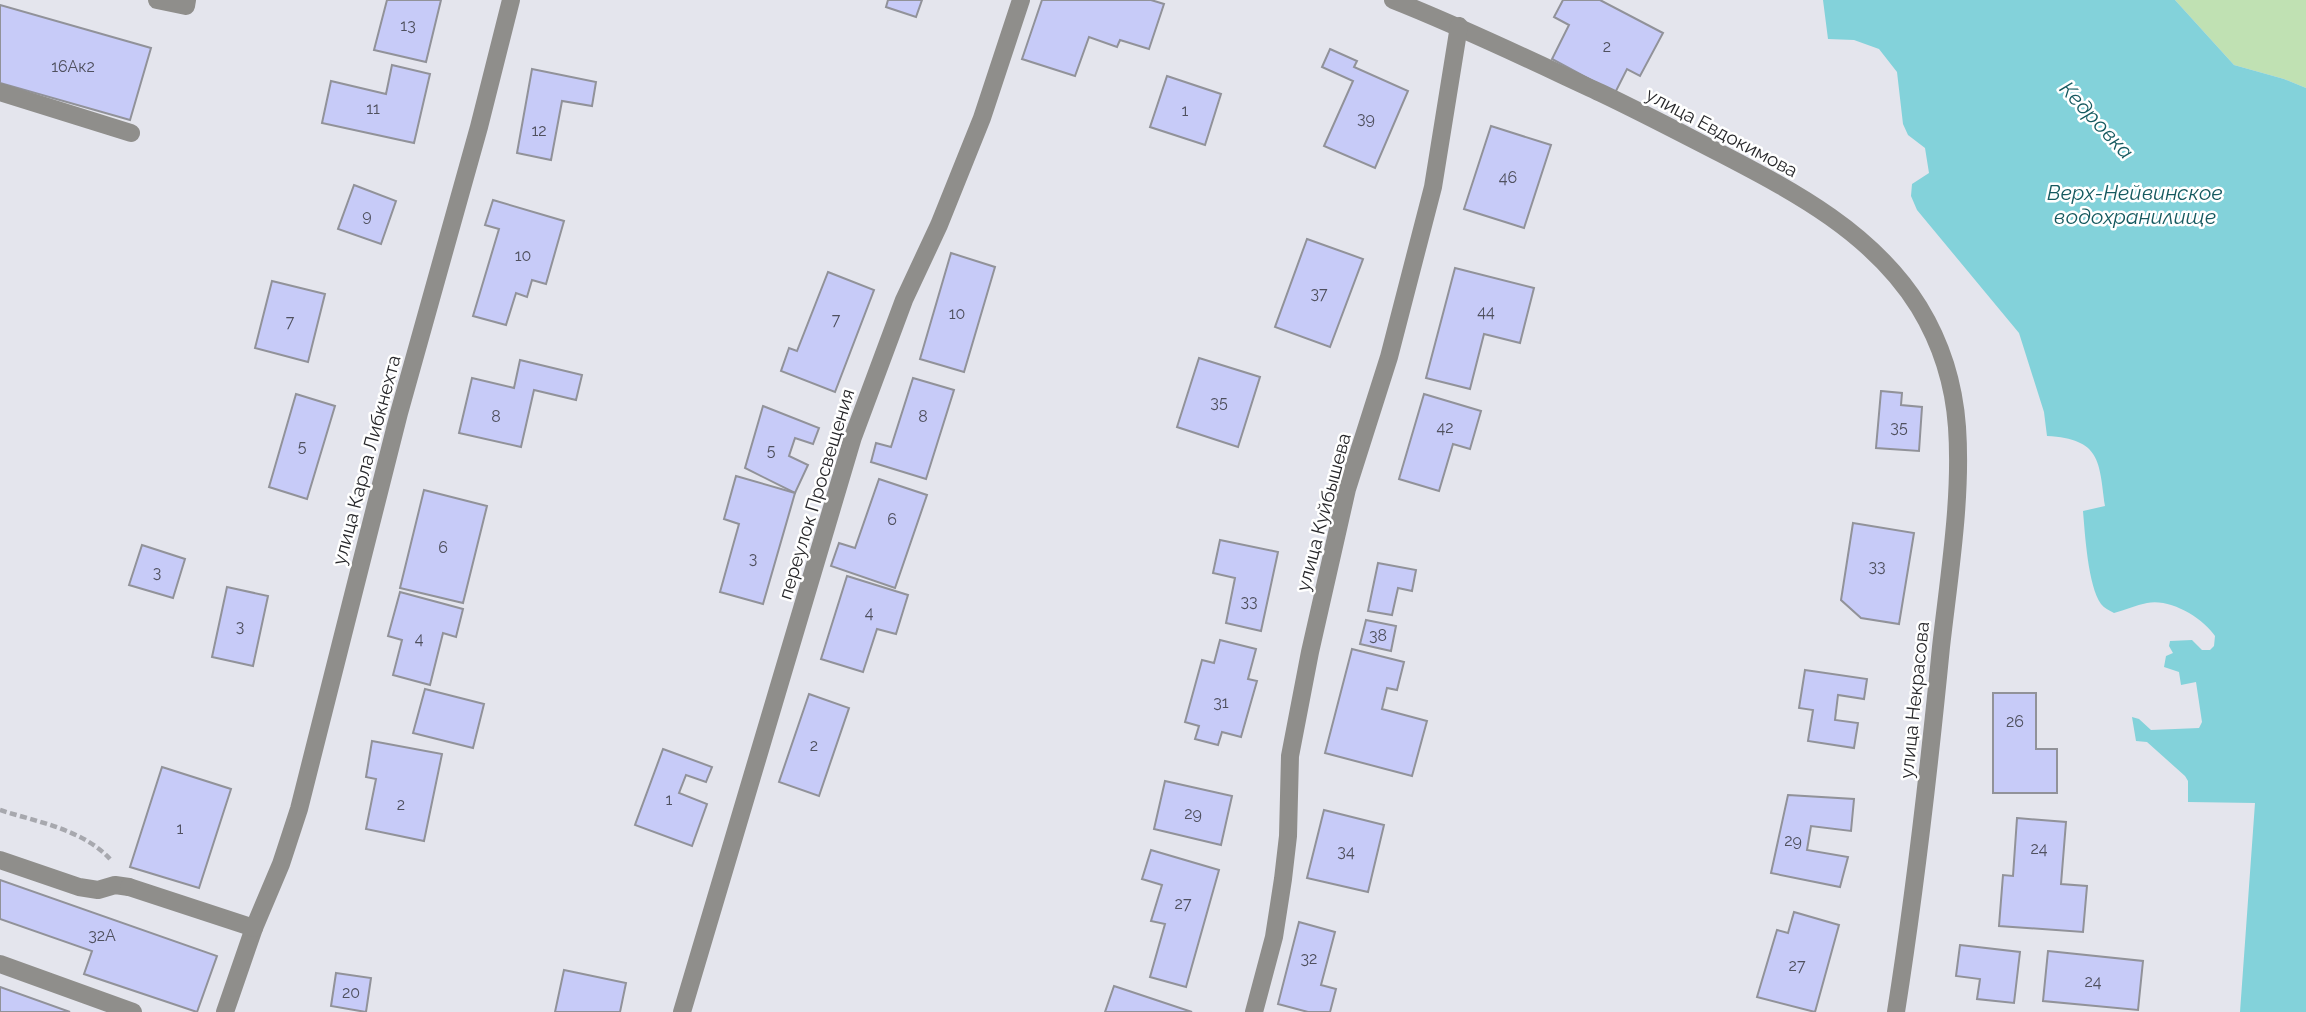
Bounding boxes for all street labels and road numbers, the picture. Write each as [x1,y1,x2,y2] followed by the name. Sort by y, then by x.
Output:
[1642,83,1802,181] street label: улица Евдокимова
[327,353,405,567] street label: улица Карла Либкнехта
[773,386,859,602] street label: переулок Просвещения
[1291,431,1355,593] street label: улица Куйбышева
[1895,620,1933,780] street label: улица Некрасова

